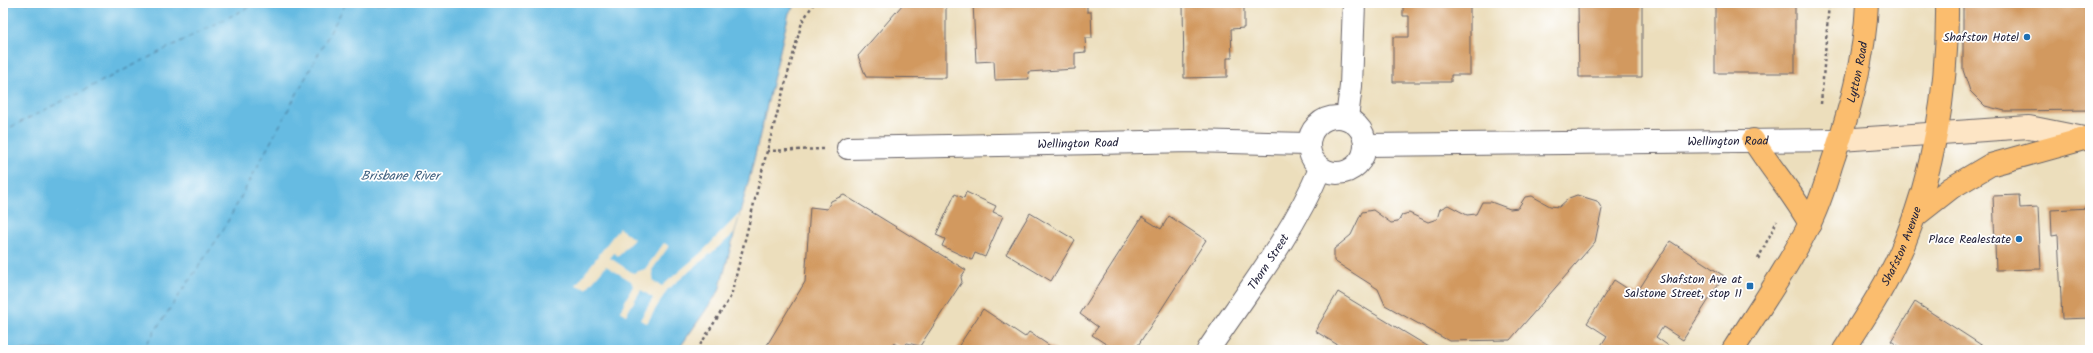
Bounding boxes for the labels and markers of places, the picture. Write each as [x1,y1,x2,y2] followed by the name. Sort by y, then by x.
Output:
[1943,28,2019,47] place label: Shafston Hotel
[2022,32,2032,42] marker: Shafston Hotel
[1929,230,2012,249] place label: Place Realestate
[2014,234,2024,244] marker: Place Realestate
[1624,270,1742,303] place label: Shafston Ave at Salstone Street, stop 11
[1745,281,1755,291] marker: Shafston Ave at Salstone Street, stop 11

